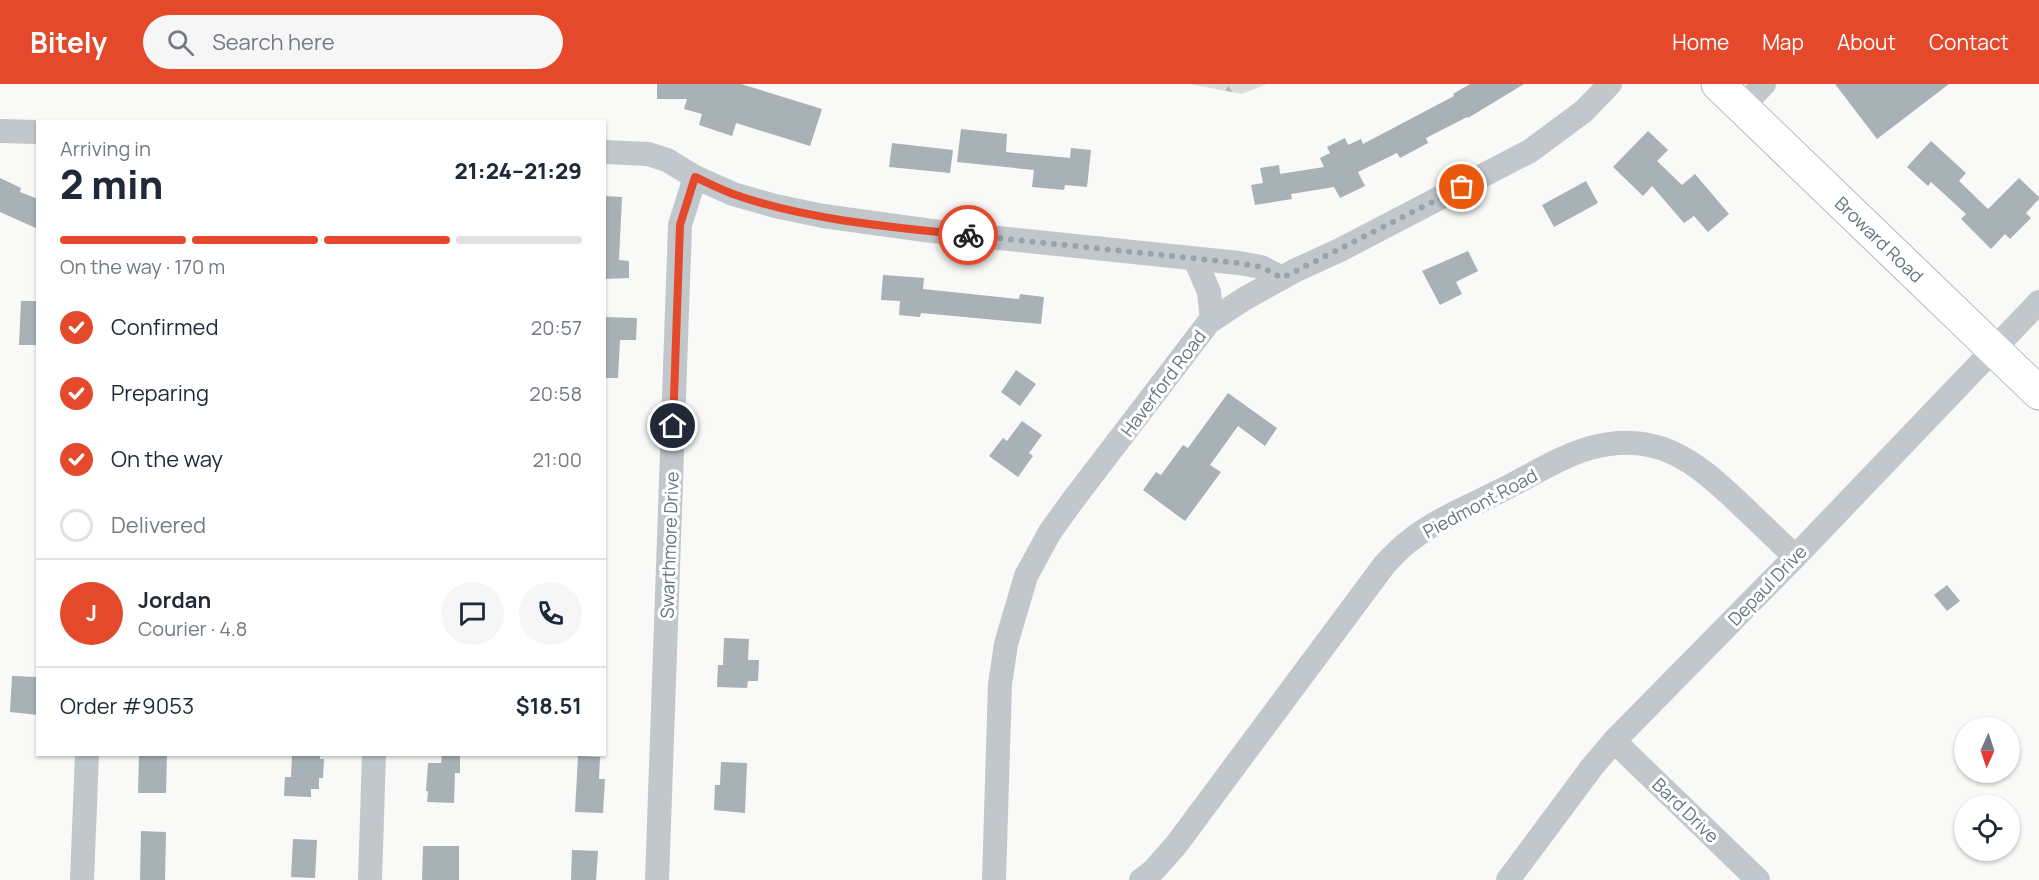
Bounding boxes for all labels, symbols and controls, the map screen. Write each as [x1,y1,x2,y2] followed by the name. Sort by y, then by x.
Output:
[143,15,563,69] search box
[30,23,107,61] text: Bitely
[164,26,197,59] icon: search
[212,27,335,57] text: Search here
[1672,28,1729,56] text: Home
[1762,28,1804,56] text: Map
[1837,28,1896,56] text: About
[1929,28,2009,56] text: Contact
[60,135,151,162] text: Arriving in
[455,156,582,186] text: 21:24–21:29
[60,157,163,211] text: 2 min
[1436,161,1487,212] pin
[1445,170,1478,203] icon: bag
[1830,191,1929,288] street label: Broward Road
[938,205,998,265] courier
[952,219,985,252] icon: bike
[60,253,225,280] text: On the way · 170 m
[60,311,93,344] icon: check
[111,312,219,342] text: Confirmed
[531,314,582,341] text: 20:57
[1115,325,1211,441] street label: Haverford Road
[60,377,93,410] icon: check
[111,378,209,408] text: Preparing
[529,380,582,407] text: 20:58
[647,400,698,451] pin
[656,409,689,442] icon: home
[60,443,93,476] icon: check
[111,444,223,474] text: On the way
[532,446,582,473] text: 21:00
[1419,463,1541,543] street label: Piedmont Road
[654,471,684,619] street label: Swarthmore Drive
[111,510,206,540] text: Delivered
[1722,539,1812,631] street label: Depaul Drive
[441,582,504,645] button: chat
[519,582,582,645] button: phone
[138,585,211,615] text: Jordan
[86,598,97,628] text: J
[138,615,247,642] text: Courier · 4.8
[60,691,194,721] text: Order #9053
[516,691,582,721] text: $18.51
[1954,717,2020,783] north arrow
[1954,717,2020,861] map controls
[1648,772,1724,848] street label: Bard Drive
[1954,795,2020,861] button: locate

